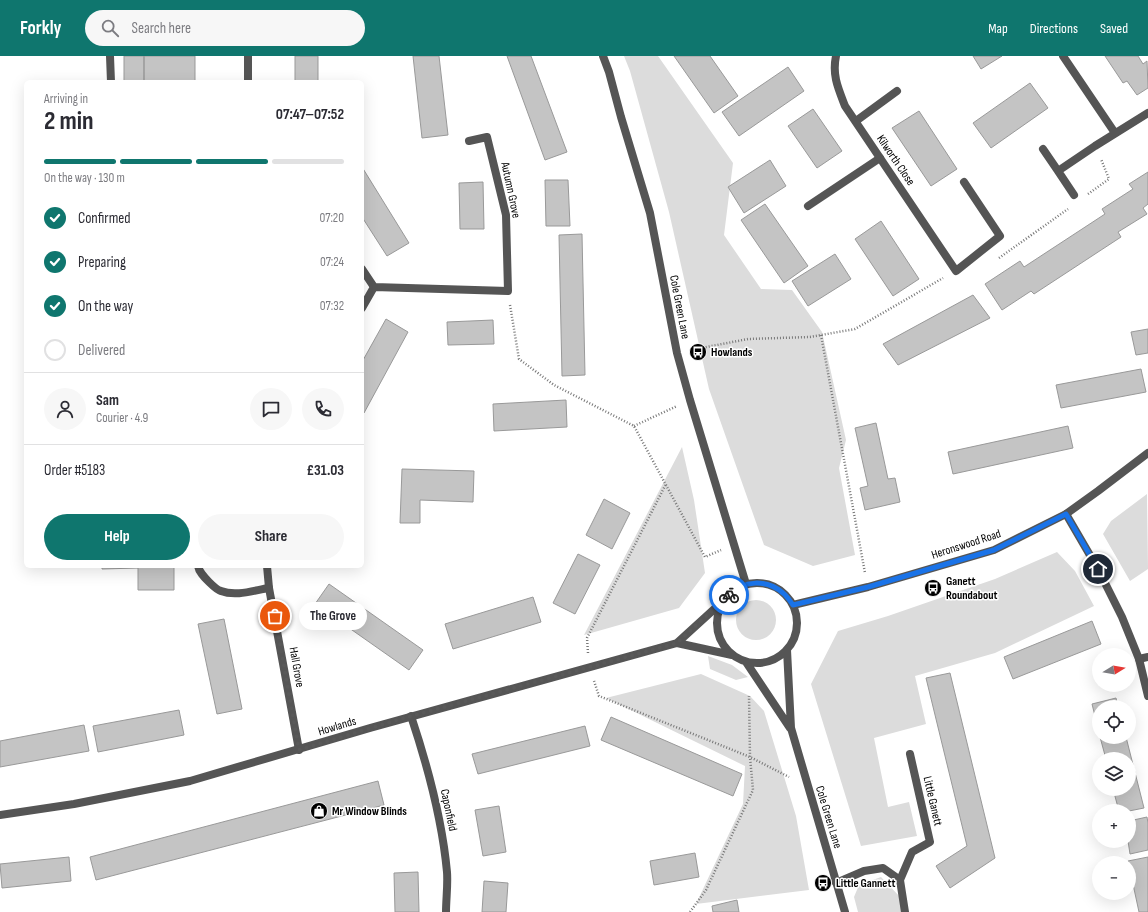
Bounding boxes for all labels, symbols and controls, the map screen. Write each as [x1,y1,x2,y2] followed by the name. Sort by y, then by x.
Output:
[85,10,365,46] search box
[20,17,61,40] text: Forkly
[99,17,121,39] icon: search
[131,19,191,38] text: Search here
[988,20,1008,37] text: Map
[1030,20,1078,37] text: Directions
[1100,20,1128,37] text: Saved
[44,91,88,107] text: Arriving in
[276,105,344,124] text: 07:47–07:52
[44,106,94,137] text: 2 min
[873,132,918,189] street label: Kilworth Close
[497,160,524,220] street label: Autumn Grove
[44,170,125,186] text: On the way · 130 m
[44,207,66,229] icon: check
[78,209,131,228] text: Confirmed
[320,210,344,226] text: 07:20
[44,251,66,273] icon: check
[78,253,126,272] text: Preparing
[320,254,344,270] text: 07:24
[666,274,693,340] street label: Cole Green Lane
[44,295,66,317] icon: check
[78,297,133,316] text: On the way
[320,298,344,314] text: 07:32
[78,341,125,360] text: Delivered
[688,342,708,362] bus stop icon: Howlands
[711,345,753,360] place label: Howlands
[44,388,86,430] button: person
[250,388,292,430] button: chat
[302,388,344,430] button: phone
[96,391,119,410] text: Sam
[96,410,148,426] text: Courier · 4.9
[44,461,105,480] text: Order #5183
[306,461,344,480] text: £31.03
[44,514,190,560] button: Help
[198,514,344,560] button: Share
[930,526,1003,563] street label: Heronswood Road
[1081,552,1115,586] pin
[1087,558,1109,580] icon: home
[946,574,997,603] place label: Ganett Roundabout
[709,575,749,615] courier
[923,578,943,598] bus stop icon: Ganett Roundabout
[718,584,740,606] icon: bike
[258,599,292,633] pin
[299,602,367,630] callout: The Grove
[264,605,286,627] icon: bag
[310,608,356,624] text: The Grove
[286,646,307,689] street label: Hall Grove
[1092,648,1136,692] north arrow
[1092,648,1136,900] map controls
[1092,700,1136,744] button: locate
[316,714,358,739] street label: Howlands
[1092,752,1136,796] button: layers
[919,775,946,828] street label: Little Ganett
[812,784,845,850] street label: Cole Green Lane
[437,788,460,833] street label: Caponfield
[309,801,329,821] shop icon: Mr Window Blinds
[332,804,407,819] place label: Mr Window Blinds
[1092,804,1136,848] button: +
[1092,856,1136,900] button: −
[813,873,833,893] bus stop icon: Little Gannett
[836,876,895,891] place label: Little Gannett

